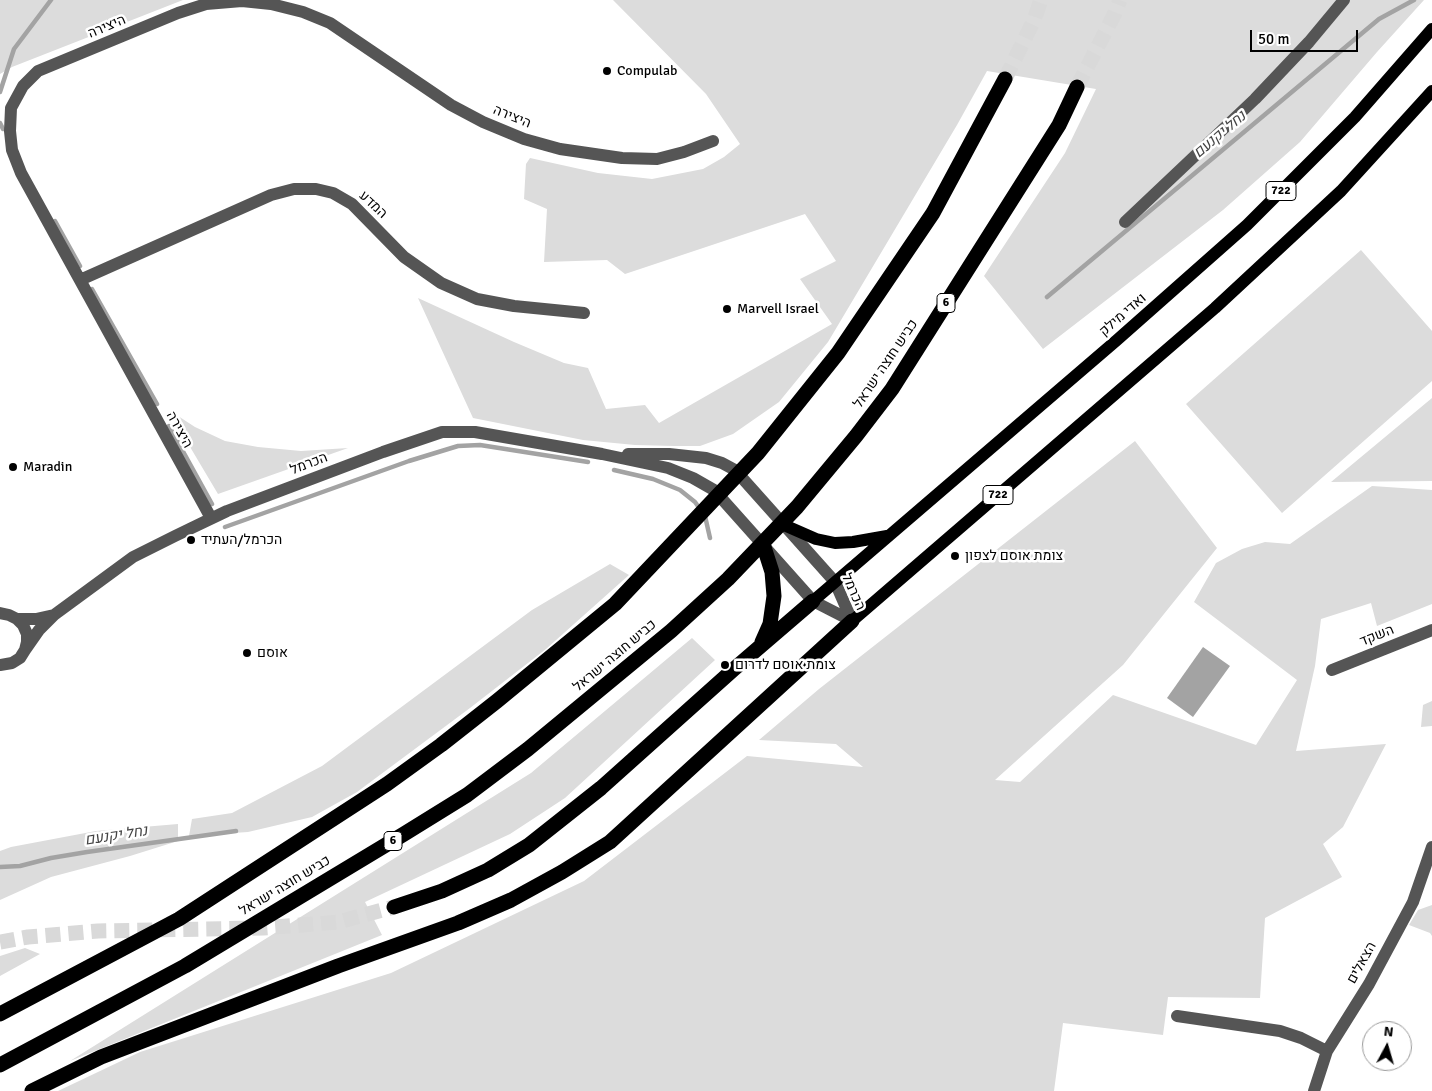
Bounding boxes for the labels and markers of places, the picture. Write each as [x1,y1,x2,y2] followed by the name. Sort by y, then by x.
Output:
[617,63,677,79] place label: Compulab
[601,65,613,77] marker: Compulab
[737,301,819,317] place label: Marvell Israel
[721,303,733,315] marker: Marvell Israel
[23,459,72,475] place label: Maradin
[7,461,19,473] marker: Maradin
[201,532,282,548] place label: הכרמל/העתיד
[185,534,197,546] marker: הכרמל/העתיד
[965,548,1063,564] place label: צומת אוסם לצפון
[949,550,961,562] marker: צומת אוסם לצפון
[257,645,288,661] place label: אוסם
[241,647,253,659] marker: אוסם
[735,657,836,673] place label: צומת אוסם לדרום
[719,659,731,671] marker: צומת אוסם לדרום

